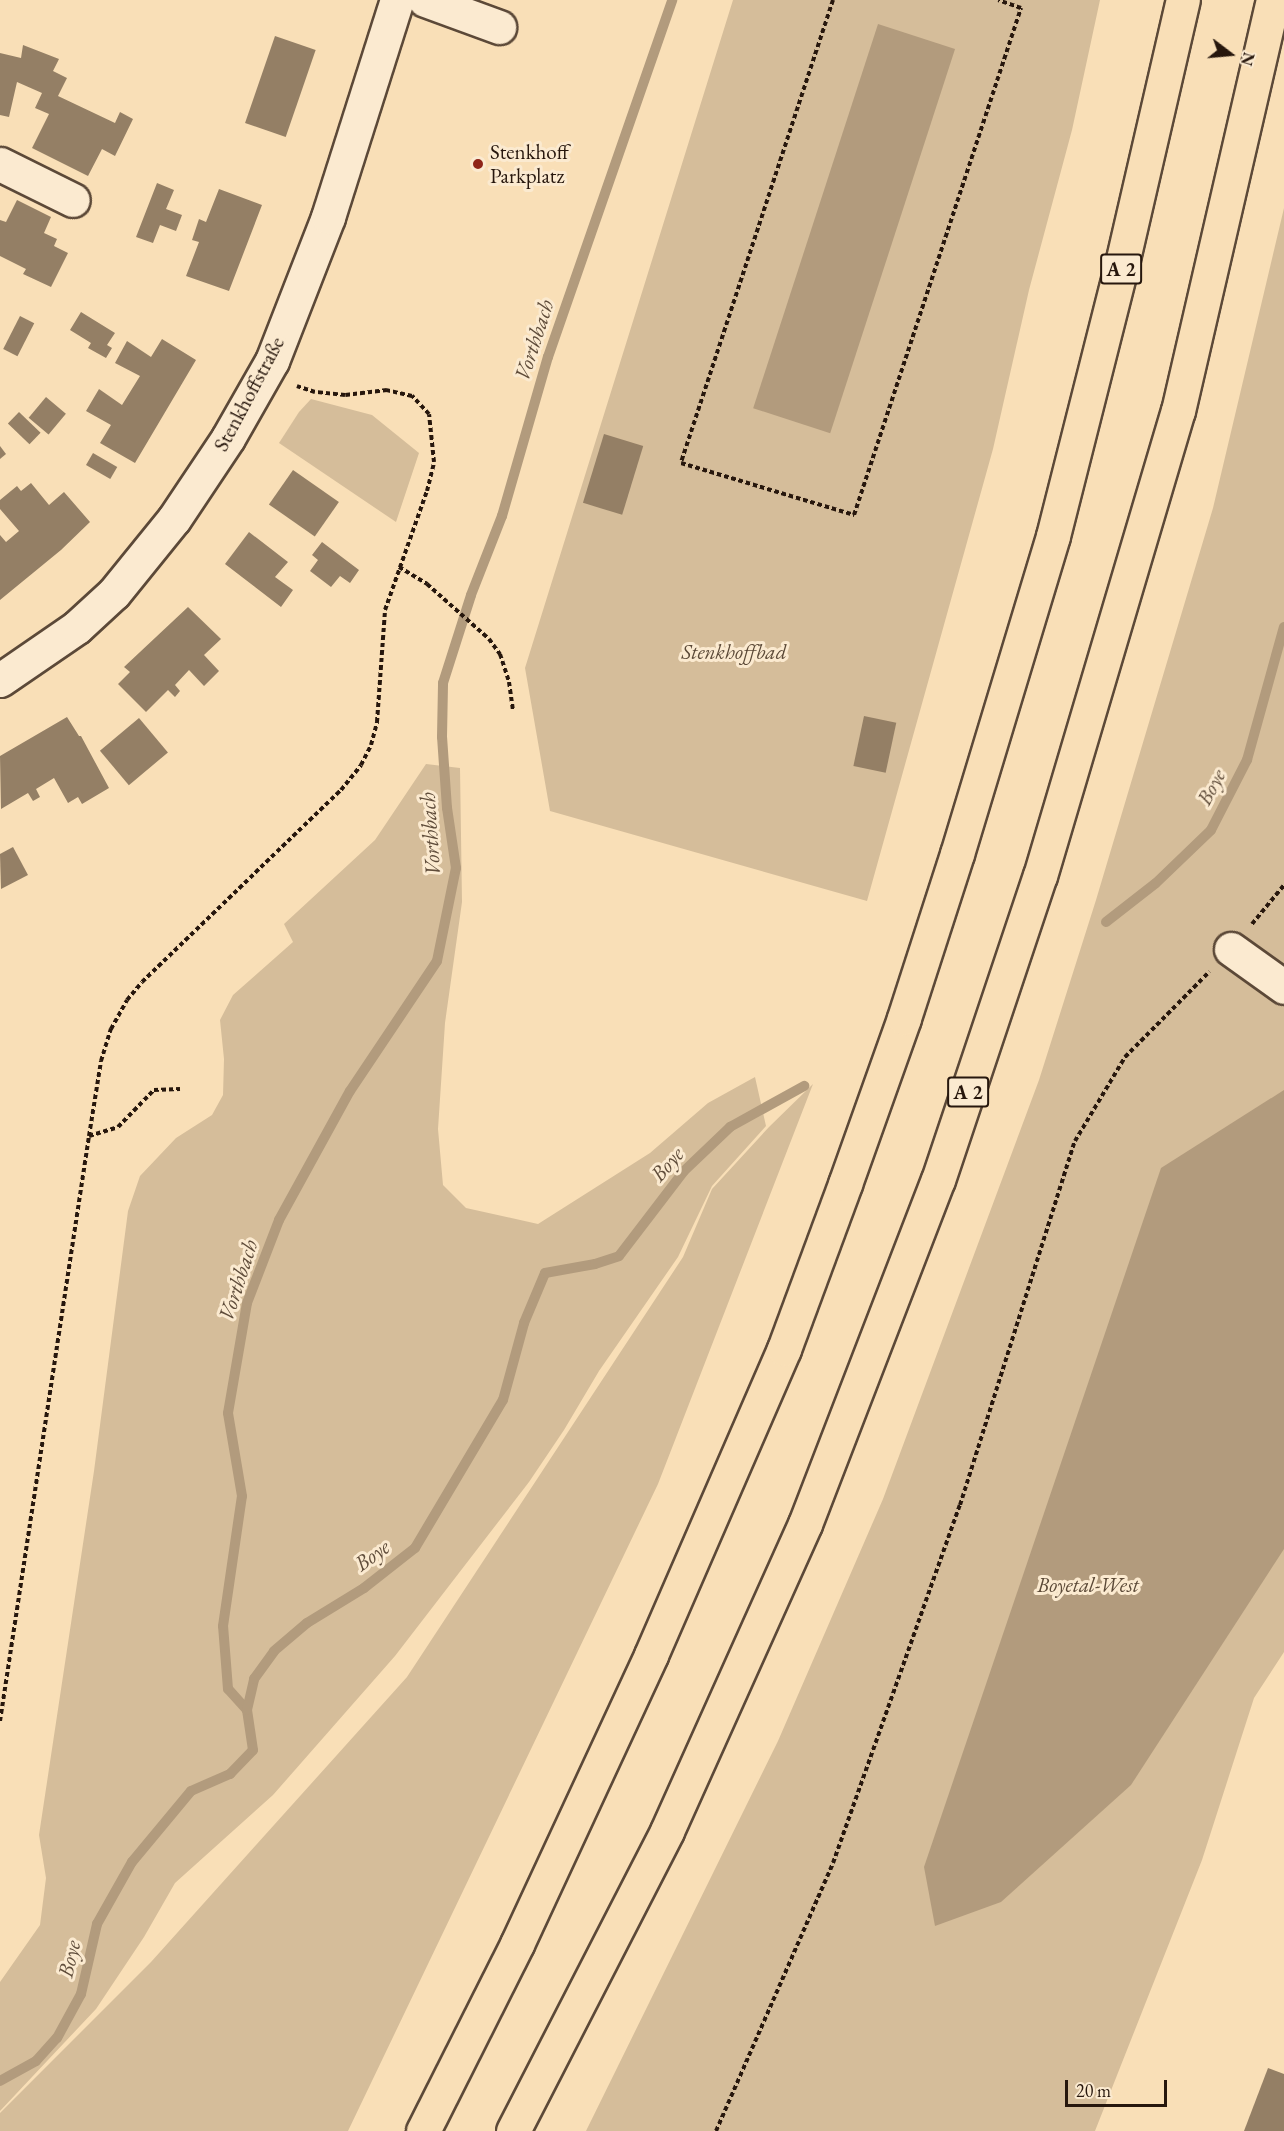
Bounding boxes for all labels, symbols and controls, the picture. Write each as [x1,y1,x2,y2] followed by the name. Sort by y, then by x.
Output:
[1200,24,1260,84] north arrow
[1236,50,1260,68] text: N
[490,139,569,189] place label: Stenkhoff Parkplatz
[471,157,485,171] marker: Stenkhoff Parkplatz
[1100,252,1142,286] road number: A 2
[509,296,559,384] water label: Vorthbach
[208,332,290,456] street label: Stenkhoffstraße
[682,639,786,665] park label: Stenkhoffbad
[1191,764,1231,810] water label: Boye
[414,791,446,877] water label: Vorthbach
[947,1075,989,1109] road number: A 2
[645,1141,689,1187] water label: Boye
[213,1236,263,1324] water label: Vorthbach
[349,1533,395,1577] water label: Boye
[1037,1572,1139,1598] park label: Boyetal-West
[52,1938,86,1980] water label: Boye
[1068,2068,1170,2106] scale bar
[1076,2079,1111,2102] text: 20 m

